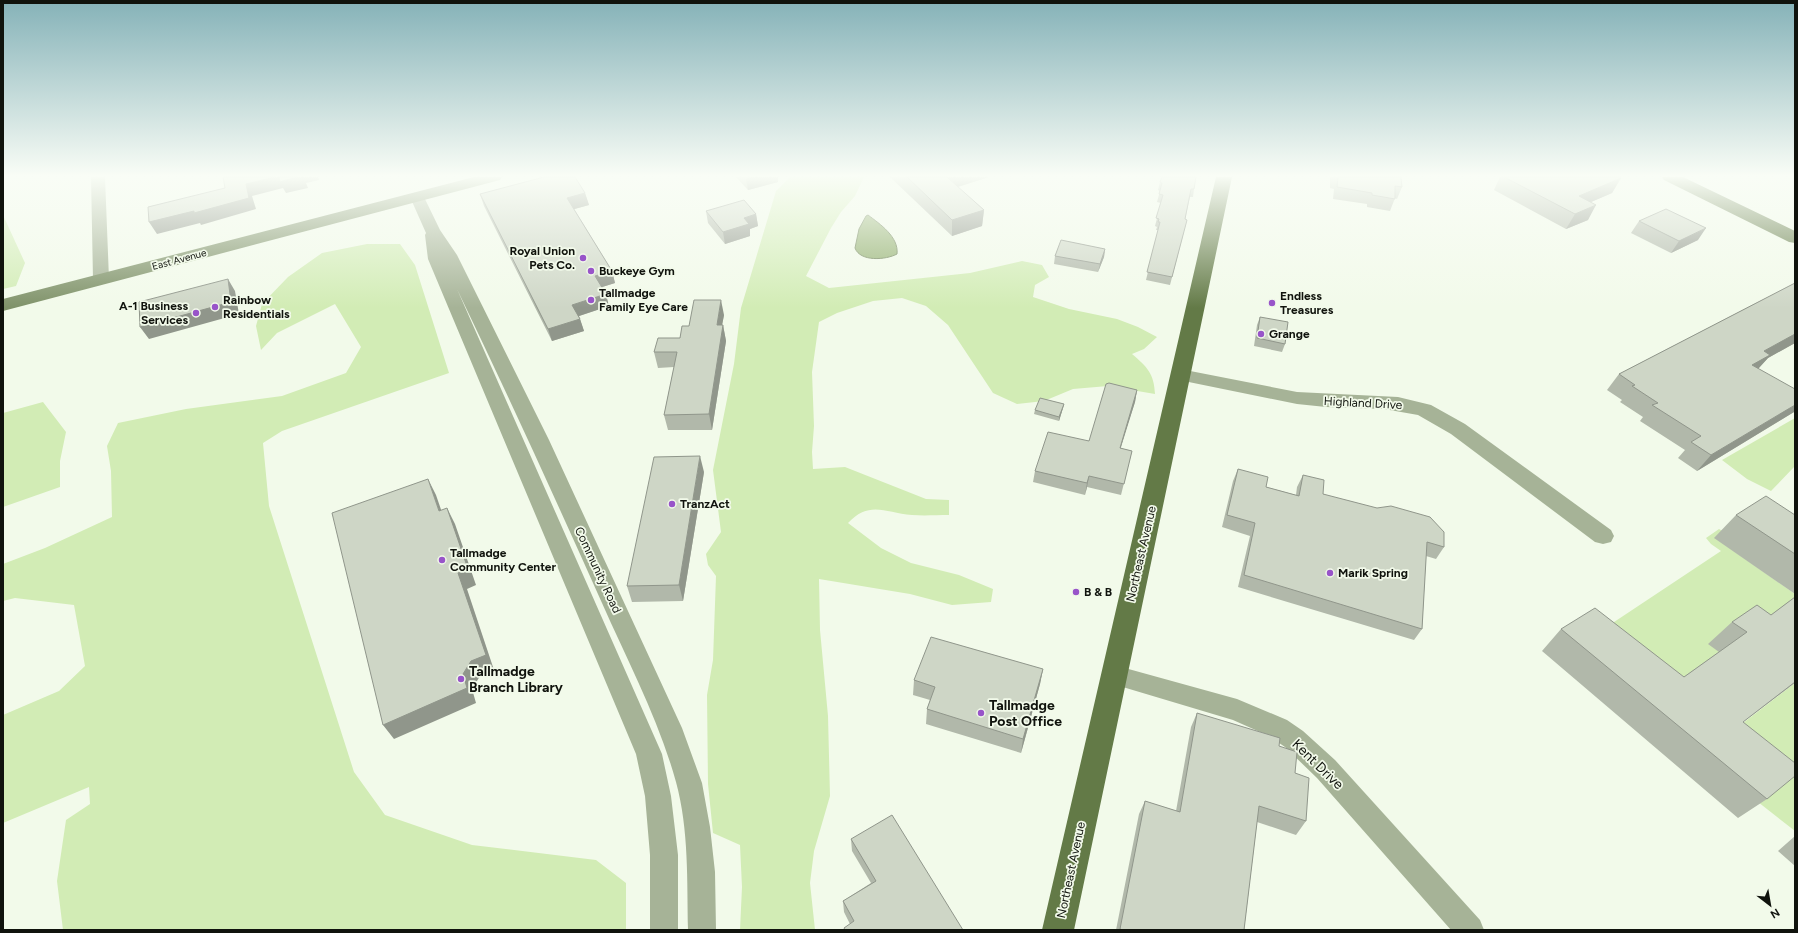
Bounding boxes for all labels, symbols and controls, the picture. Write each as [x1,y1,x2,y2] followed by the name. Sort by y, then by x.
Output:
[509,244,575,272] place label: Royal Union Pets Co.
[151,246,208,273] street label: East Avenue
[578,253,588,263] marker: Royal Union Pets Co.
[599,264,675,278] place label: Buckeye Gym
[586,266,596,276] marker: Buckeye Gym
[599,286,688,314] place label: Tallmadge Family Eye Care
[1280,289,1334,317] place label: Endless Treasures
[223,293,290,321] place label: Rainbow Residentials
[586,295,596,305] marker: Tallmadge Family Eye Care
[1267,298,1277,308] marker: Endless Treasures
[119,299,188,327] place label: A-1 Business Services
[210,302,220,312] marker: Rainbow Residentials
[191,308,201,318] marker: A-1 Business Services
[1269,327,1310,341] place label: Grange
[1256,329,1266,339] marker: Grange
[1323,394,1403,412] street label: Highland Drive
[680,497,730,511] place label: TranzAct
[667,499,677,509] marker: TranzAct
[1123,504,1159,603] street label: Northeast Avenue
[572,525,624,615] street label: Community Road
[450,546,556,574] place label: Tallmadge Community Center
[437,555,447,565] marker: Tallmadge Community Center
[1338,566,1408,580] place label: Marik Spring
[1325,568,1335,578] marker: Marik Spring
[1084,585,1112,599] place label: B & B
[1071,587,1081,597] marker: B & B
[469,663,564,696] place label: Tallmadge Branch Library
[456,674,466,684] marker: Tallmadge Branch Library
[989,697,1062,730] place label: Tallmadge Post Office
[976,708,986,718] marker: Tallmadge Post Office
[1288,736,1347,793] street label: Kent Drive
[1054,820,1088,919] street label: Northeast Avenue
[1750,885,1790,925] north arrow
[1768,905,1782,921] text: N

